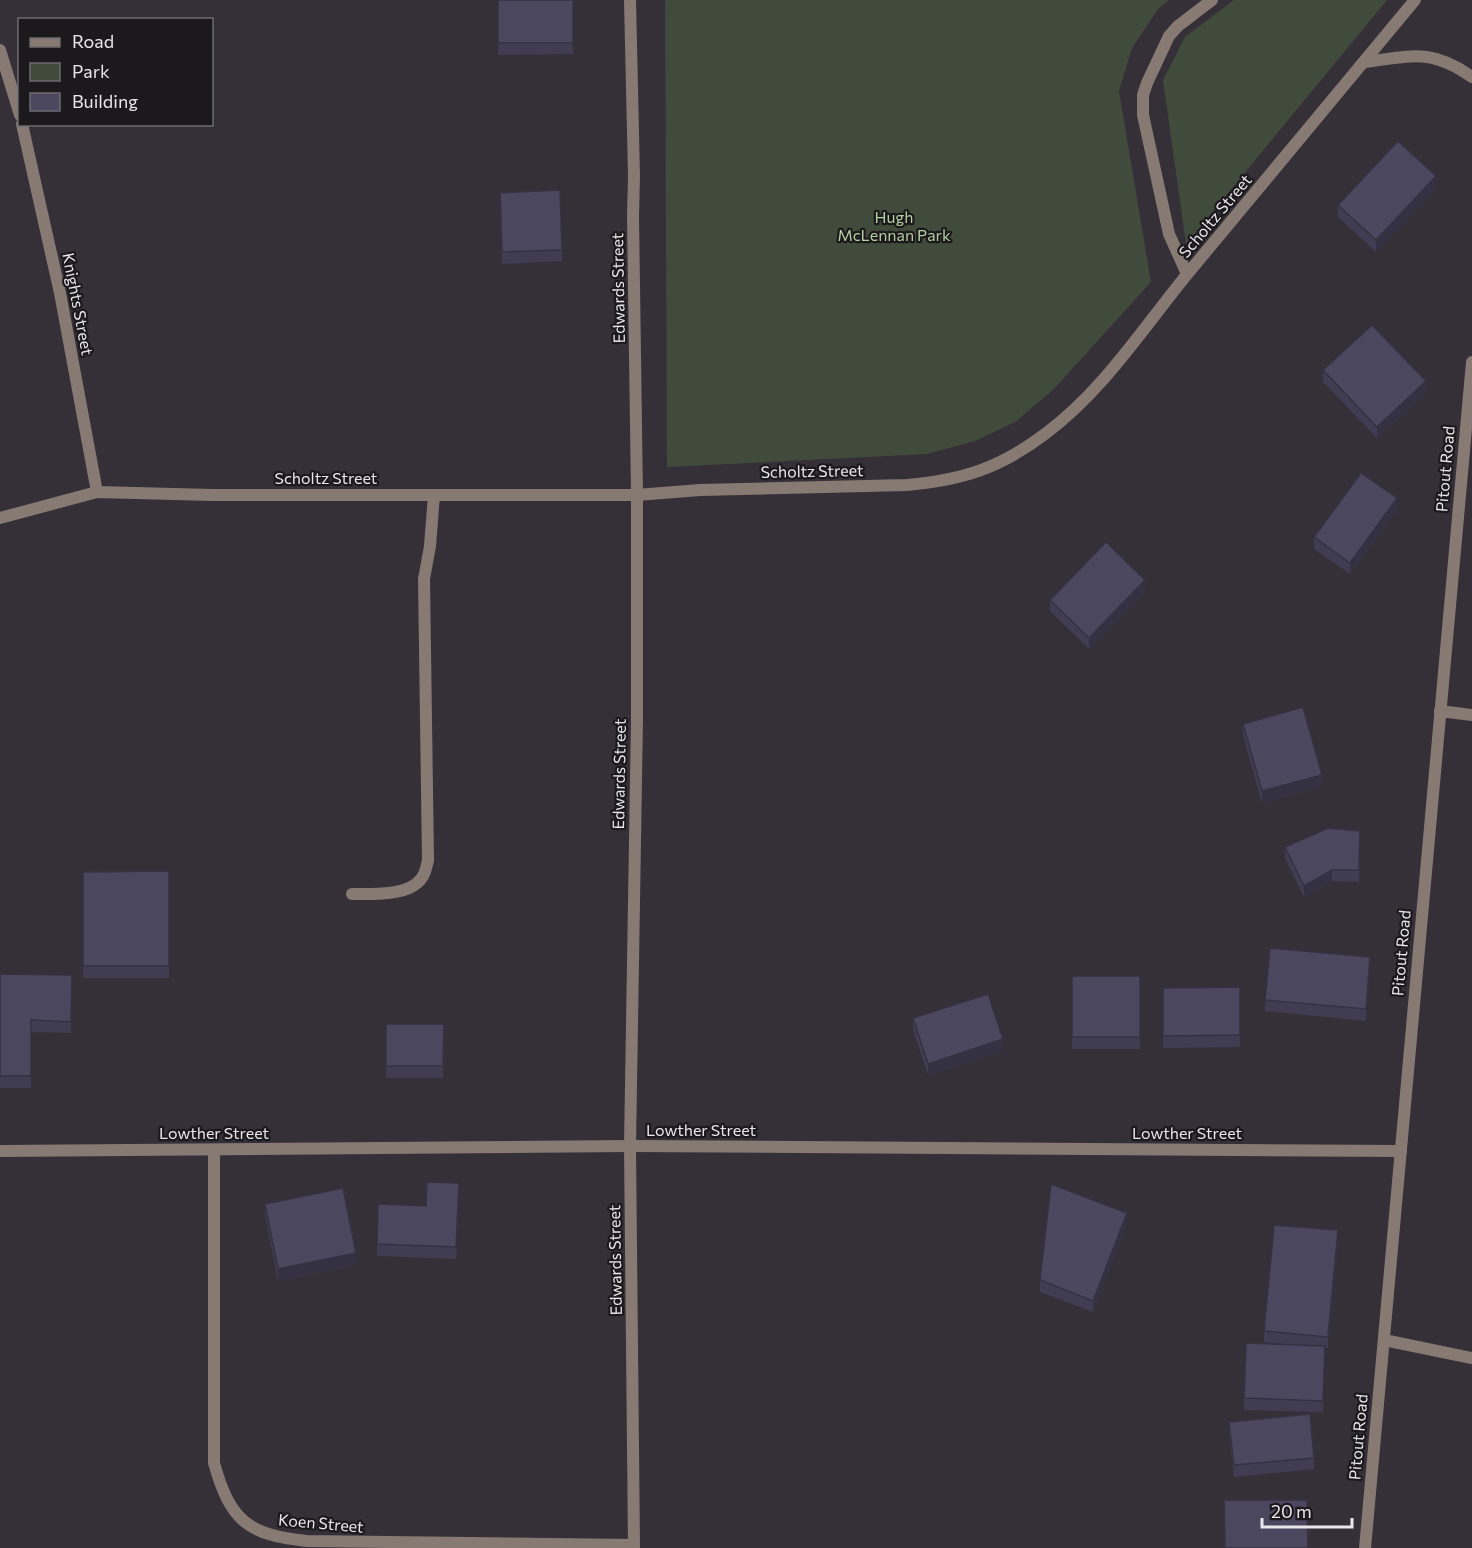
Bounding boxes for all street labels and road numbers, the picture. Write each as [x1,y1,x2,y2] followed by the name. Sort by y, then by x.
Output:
[1174,170,1255,261] street label: Scholtz Street
[607,232,628,344] street label: Edwards Street
[59,251,98,357] street label: Knights Street
[1431,425,1458,513] street label: Pitout Road
[760,460,864,481] street label: Scholtz Street
[275,468,378,487] street label: Scholtz Street
[608,718,629,829] street label: Edwards Street
[1387,909,1414,997] street label: Pitout Road
[646,1120,756,1139] street label: Lowther Street
[159,1123,269,1142] street label: Lowther Street
[1132,1123,1242,1142] street label: Lowther Street
[604,1204,625,1316] street label: Edwards Street
[1344,1393,1371,1481] street label: Pitout Road
[278,1509,365,1536] street label: Koen Street

